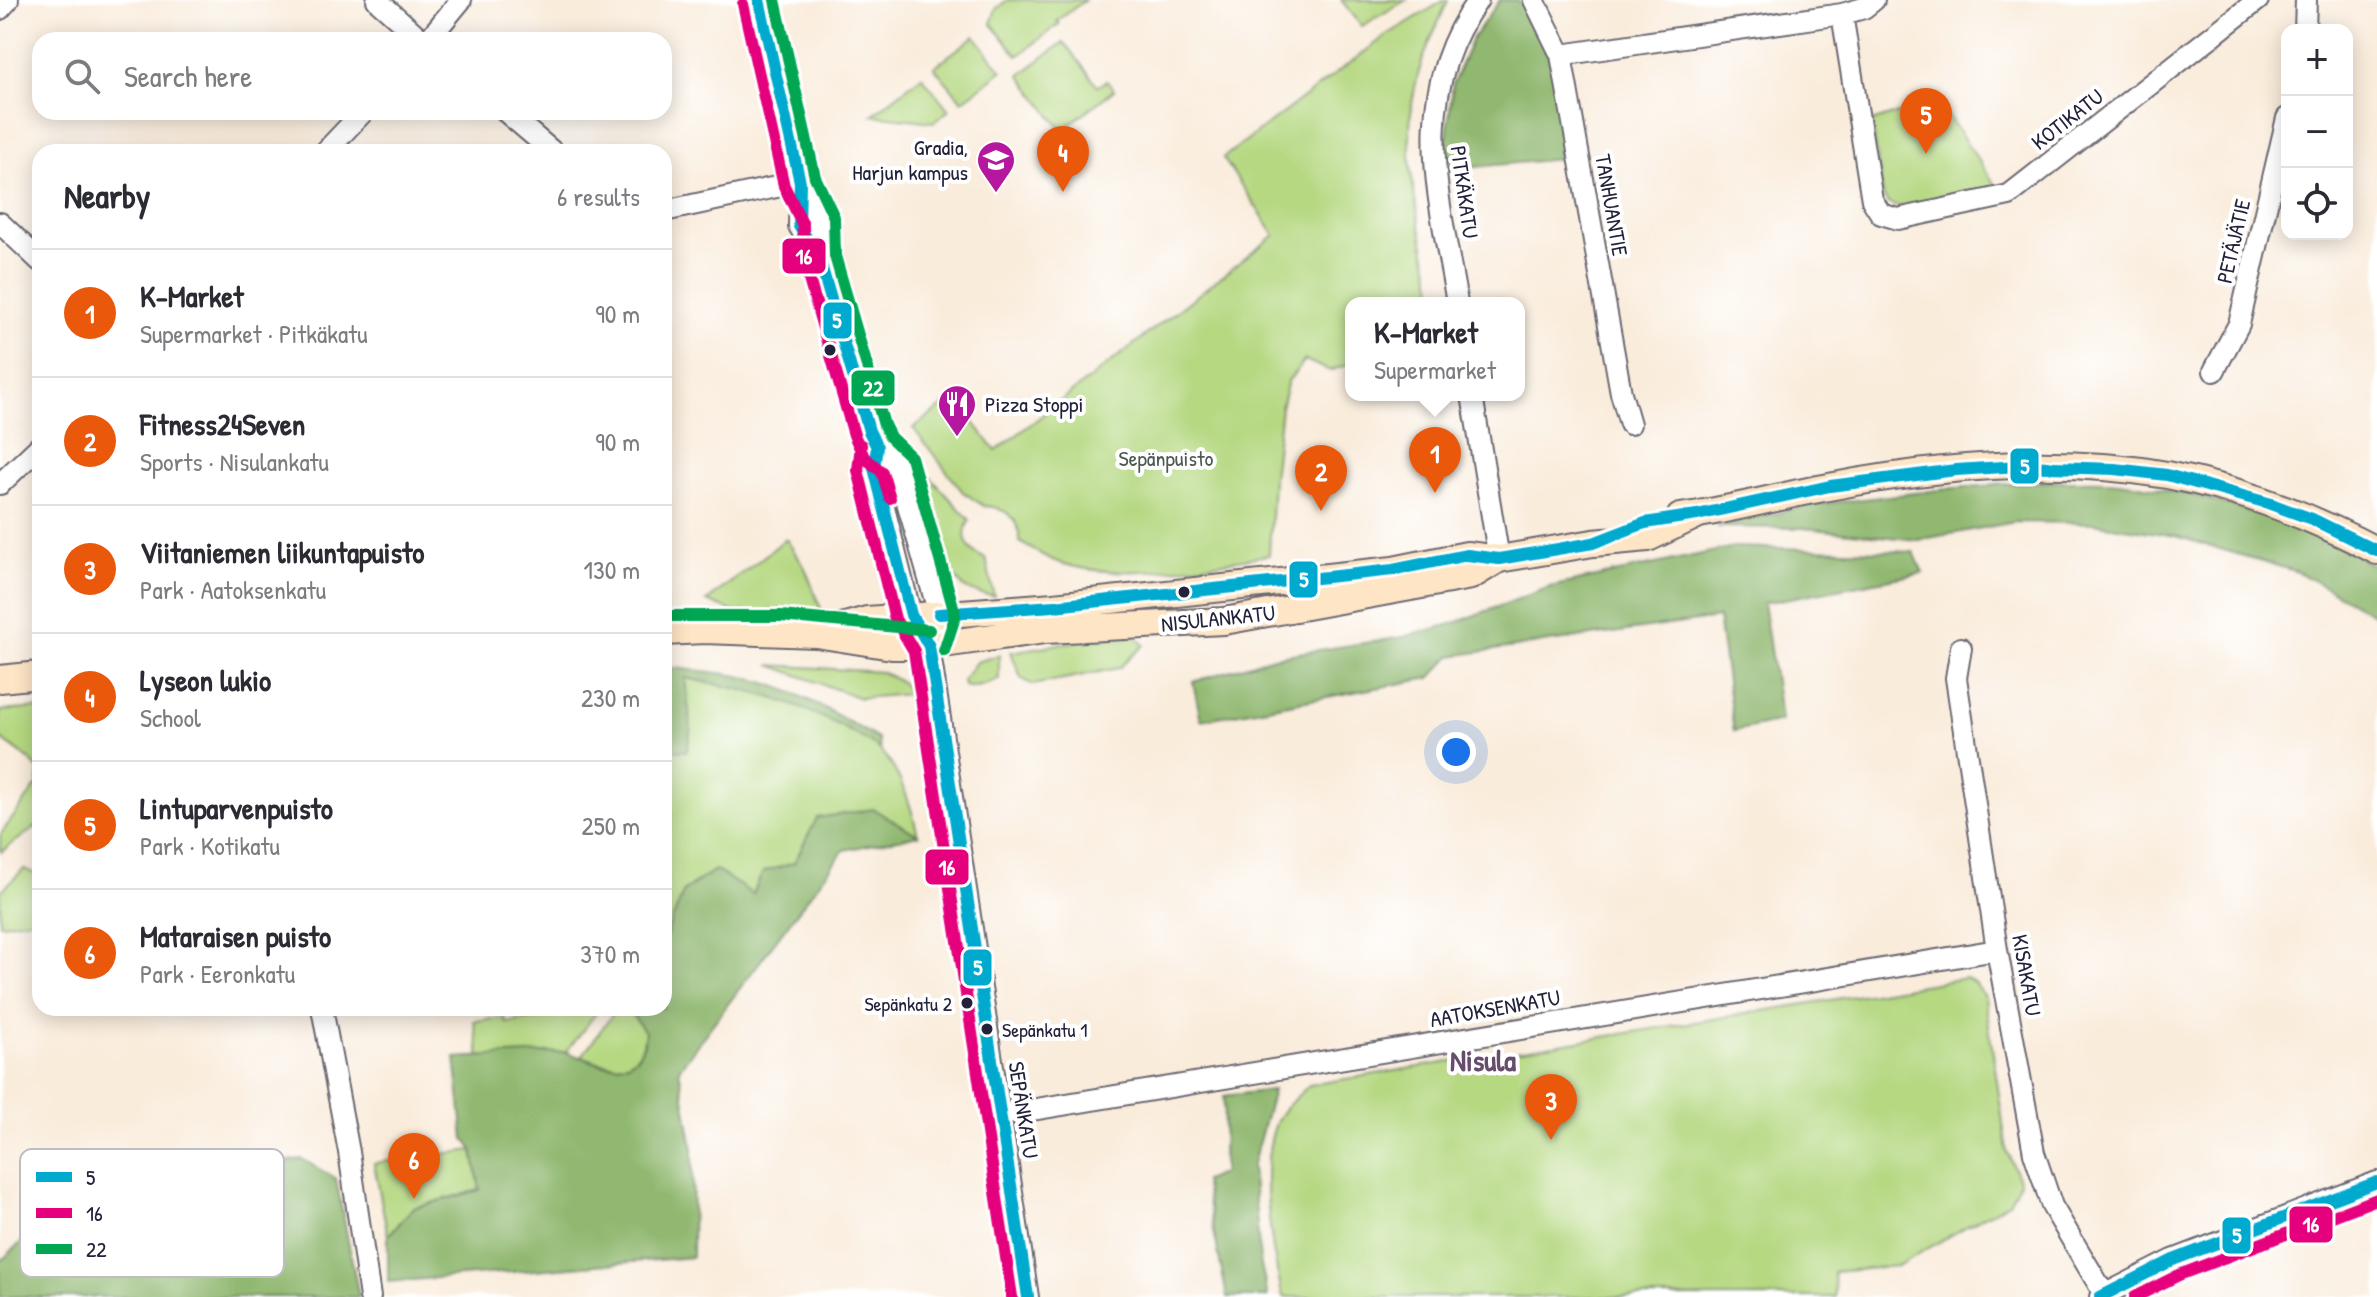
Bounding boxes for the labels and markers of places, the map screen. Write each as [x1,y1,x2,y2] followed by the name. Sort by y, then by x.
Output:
[1900,88,1952,154] pin: 5
[1037,126,1089,192] pin: 4
[852,132,968,187] place label: Gradia, Harjun kampus
[975,139,1017,194] school or university icon: Gradia, Harjun kampus
[822,342,838,358] unlabelled marker
[936,383,978,438] restaurant icon: Pizza Stoppi
[985,389,1083,419] place label: Pizza Stoppi
[1409,427,1461,493] pin: 1
[1295,445,1347,511] pin: 2
[1176,584,1192,600] unlabelled marker
[864,990,953,1017] place label: Sepänkatu 2
[959,995,975,1011] marker: Sepänkatu 2
[1002,1016,1087,1043] place label: Sepänkatu 1
[979,1021,995,1037] marker: Sepänkatu 1
[1525,1074,1577,1140] pin: 3
[388,1133,440,1199] pin: 6

